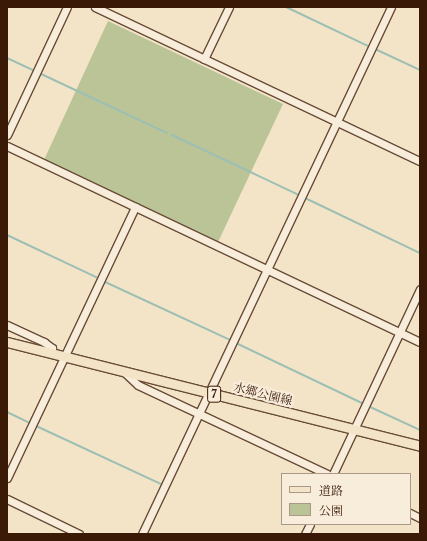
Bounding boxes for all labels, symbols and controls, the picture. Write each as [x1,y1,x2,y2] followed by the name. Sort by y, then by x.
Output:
[232,380,294,408] street label: 水郷公園線
[207,385,221,403] road number: 7
[281,473,411,525] legend
[319,483,343,498] text: 道路
[319,503,343,518] text: 公園

